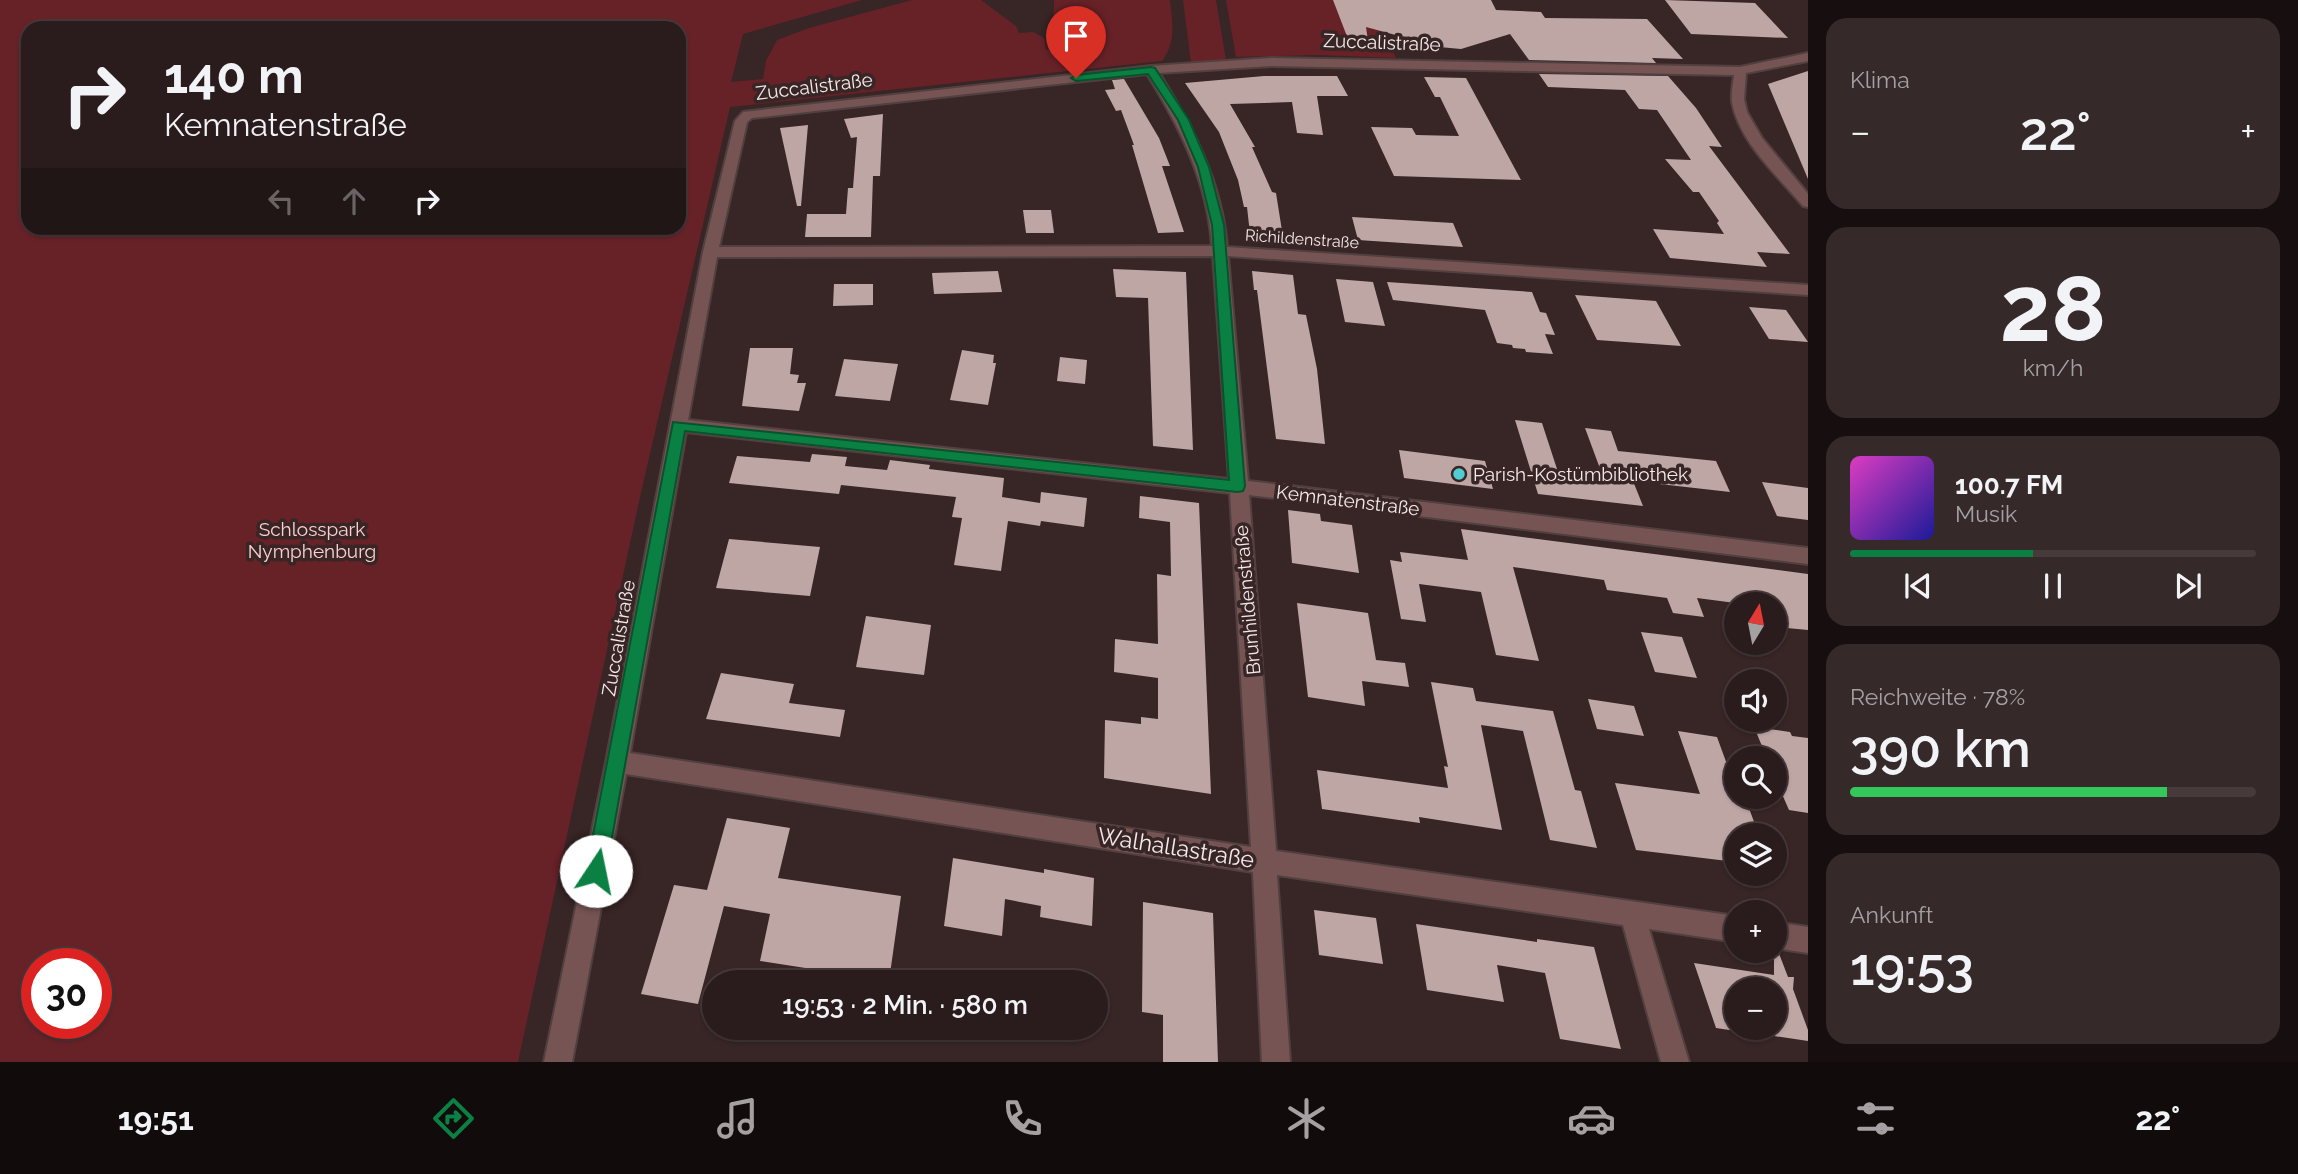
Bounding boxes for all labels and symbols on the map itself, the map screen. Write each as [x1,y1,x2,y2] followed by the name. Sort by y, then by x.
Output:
[1046,6,1106,78] pin
[1323,29,1441,55] street label: Zuccalistraße
[754,68,874,104] street label: Zuccalistraße
[1244,226,1360,252] street label: Richildenstraße
[1473,463,1688,485] place label: Parish-Kostümbibliothek
[1451,466,1467,482] marker: Parish-Kostümbibliothek
[1275,480,1421,520] street label: Kemnatenstraße
[248,518,376,562] park label: Schlosspark Nymphenburg
[1229,524,1265,676] street label: Brunhildenstraße
[597,578,639,698] street label: Zuccalistraße
[1724,592,1787,654] north arrow
[1096,821,1256,873] street label: Walhallastraße
[559,834,633,908] position arrow
[21,948,112,1039] speed limit sign: 30

